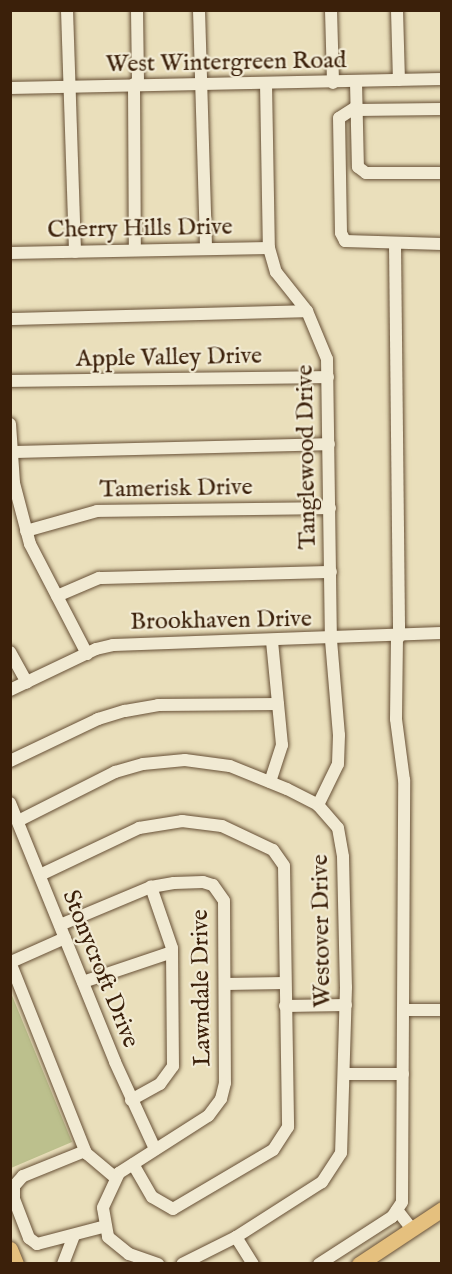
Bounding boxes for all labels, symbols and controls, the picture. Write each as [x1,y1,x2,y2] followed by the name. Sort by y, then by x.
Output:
[105,47,347,79] street label: West Wintergreen Road
[47,213,233,245] street label: Cherry Hills Drive
[76,342,262,374] street label: Apple Valley Drive
[291,364,323,550] street label: Tanglewood Drive
[99,473,253,505] street label: Tamerisk Drive
[130,605,312,637] street label: Brookhaven Drive
[306,854,338,1008] street label: Westover Drive
[55,886,145,1052] street label: Stonycroft Drive
[186,909,218,1067] street label: Lawndale Drive

